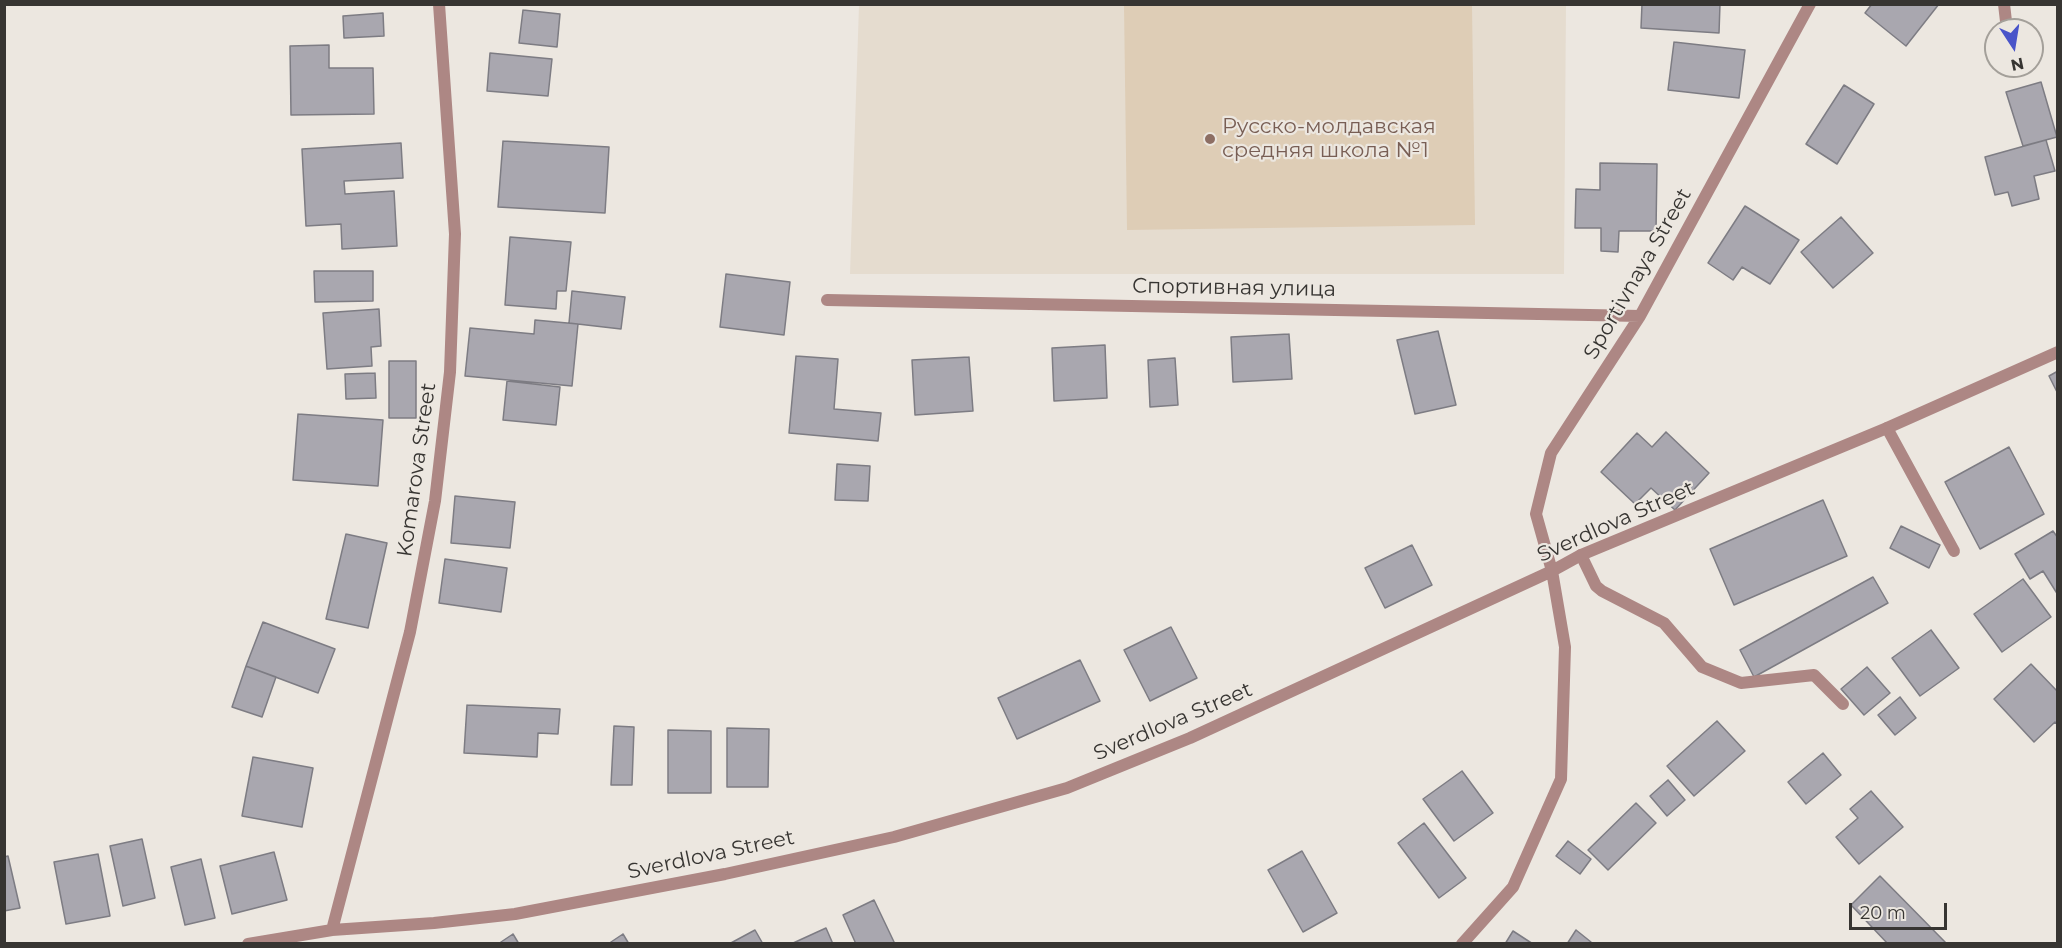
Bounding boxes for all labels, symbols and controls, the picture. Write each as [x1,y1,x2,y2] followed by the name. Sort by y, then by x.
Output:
[1984,18,2044,78] north arrow
[2009,54,2026,75] text: N
[1222,114,1436,164] place label: Русско-молдавская средняя школа №1
[1203,132,1217,146] marker: Русско-молдавская средняя школа №1
[1579,184,1697,364] street label: Sportivnaya Street
[1132,274,1336,302] street label: Спортивная улица
[392,381,442,559] street label: Komarova Street
[1533,476,1699,568] street label: Sverdlova Street
[1090,677,1256,767] street label: Sverdlova Street
[625,825,797,885] street label: Sverdlova Street
[1852,891,1950,929] scale bar
[1860,902,1906,924] text: 20 m

